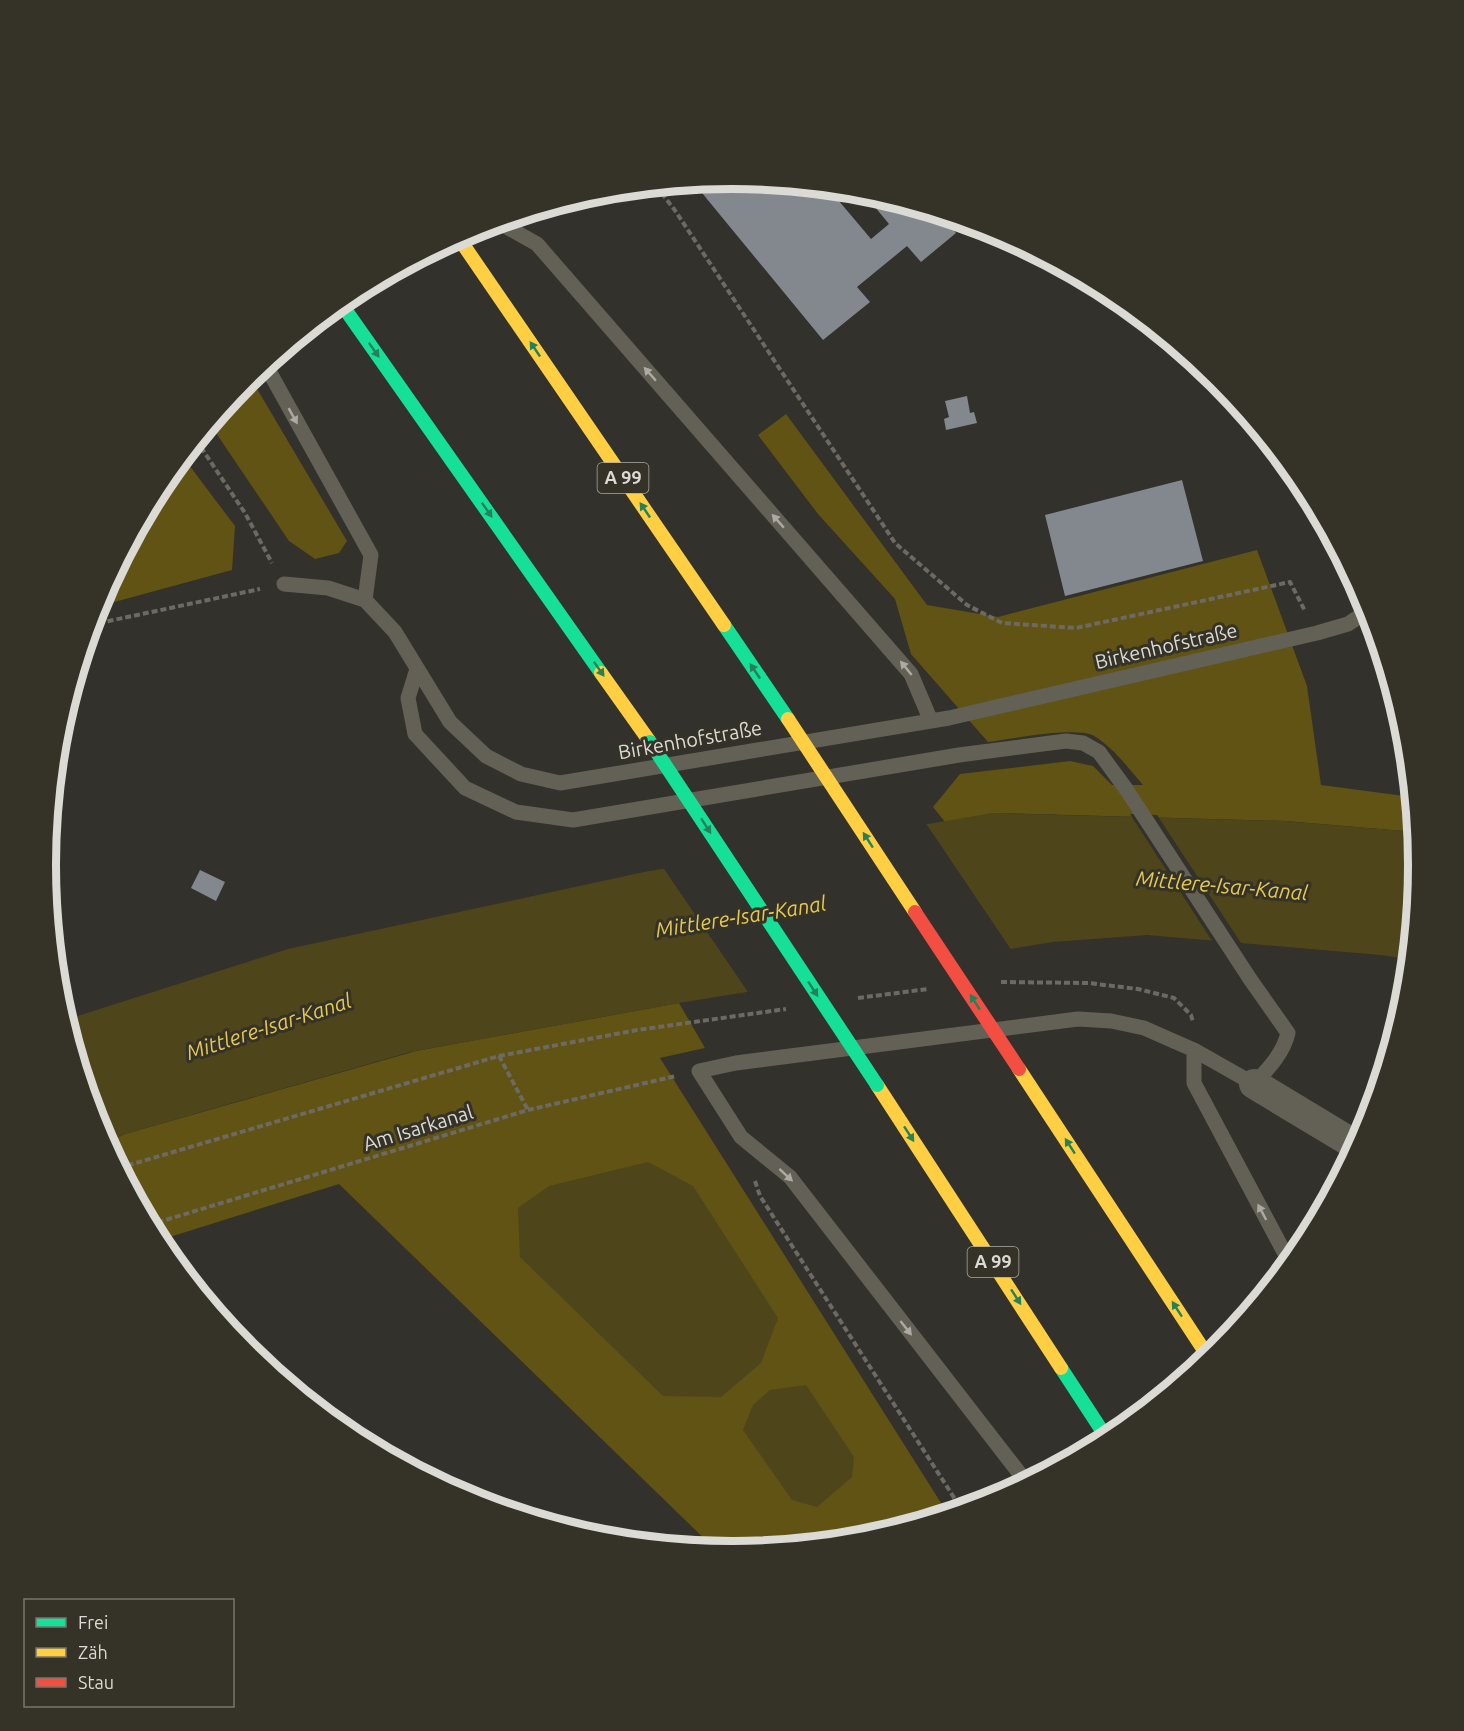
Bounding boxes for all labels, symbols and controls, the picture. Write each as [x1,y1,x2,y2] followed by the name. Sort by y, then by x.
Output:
[530,341,541,357] one-way arrow
[368,342,380,358] one-way arrow
[644,367,657,382] one-way arrow
[288,407,298,424] one-way arrow
[598,463,648,493] road number: A 99
[481,501,493,517] one-way arrow
[640,502,651,518] one-way arrow
[772,514,785,529] one-way arrow
[1092,618,1239,673] street label: Birkenhofstraße
[593,661,604,677] one-way arrow
[900,661,912,676] one-way arrow
[750,663,761,679] one-way arrow
[616,716,764,763] street label: Birkenhofstraße
[700,818,711,834] one-way arrow
[862,832,873,848] one-way arrow
[1135,866,1309,904] water label: Mittlere-Isar-Kanal
[654,891,828,941] water label: Mittlere-Isar-Kanal
[807,980,819,996] one-way arrow
[183,988,355,1064] water label: Mittlere-Isar-Kanal
[969,995,981,1011] one-way arrow
[360,1100,476,1155] street label: Am Isarkanal
[903,1126,914,1142] one-way arrow
[1064,1139,1076,1155] one-way arrow
[778,1168,793,1182] one-way arrow
[1257,1203,1267,1220] one-way arrow
[968,1247,1018,1277] road number: A 99
[1010,1289,1021,1306] one-way arrow
[1171,1302,1183,1318] one-way arrow
[900,1320,913,1336] one-way arrow
[24,1599,234,1707] legend
[78,1612,108,1632] text: Frei
[78,1642,108,1662] text: Zäh
[78,1672,114,1692] text: Stau

